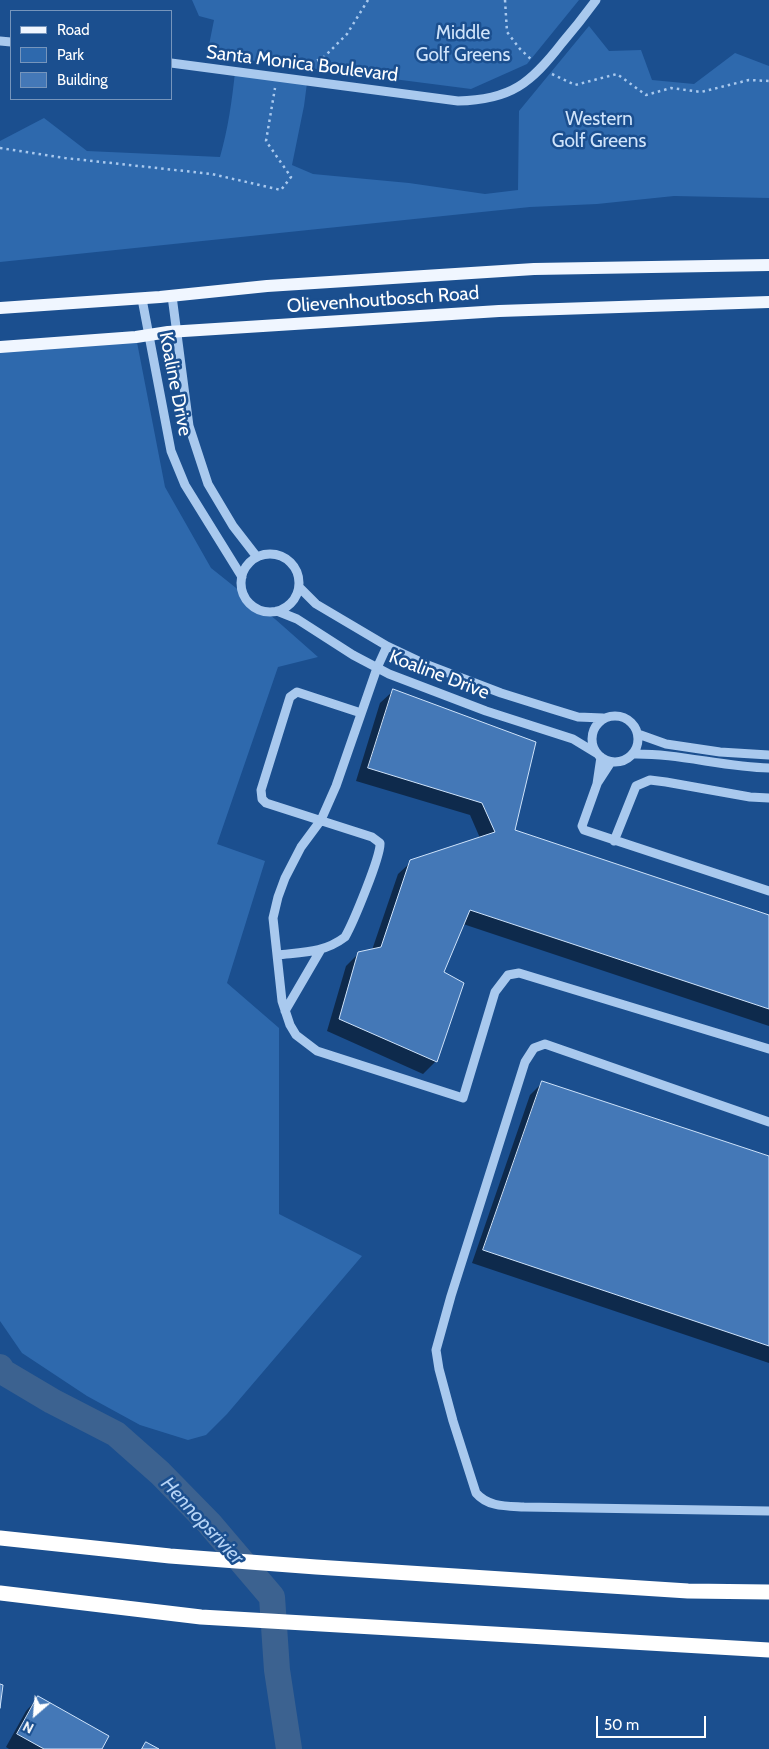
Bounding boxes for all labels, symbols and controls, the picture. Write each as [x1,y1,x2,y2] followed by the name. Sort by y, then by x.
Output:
[10,10,172,100] legend
[57,21,90,39] text: Road
[416,22,510,66] park label: Middle Golf Greens
[205,41,399,87] street label: Santa Monica Boulevard
[57,46,84,64] text: Park
[57,71,108,89] text: Building
[552,108,646,152] park label: Western Golf Greens
[286,282,480,318] street label: Olievenhoutbosch Road
[154,330,196,438] street label: Koaline Drive
[386,645,492,705] street label: Koaline Drive
[156,1472,248,1570] water label: Hennopsrivier
[10,1689,60,1739] north arrow
[599,1706,709,1738] scale bar
[604,1716,639,1734] text: 50 m
[20,1717,37,1738] text: N

